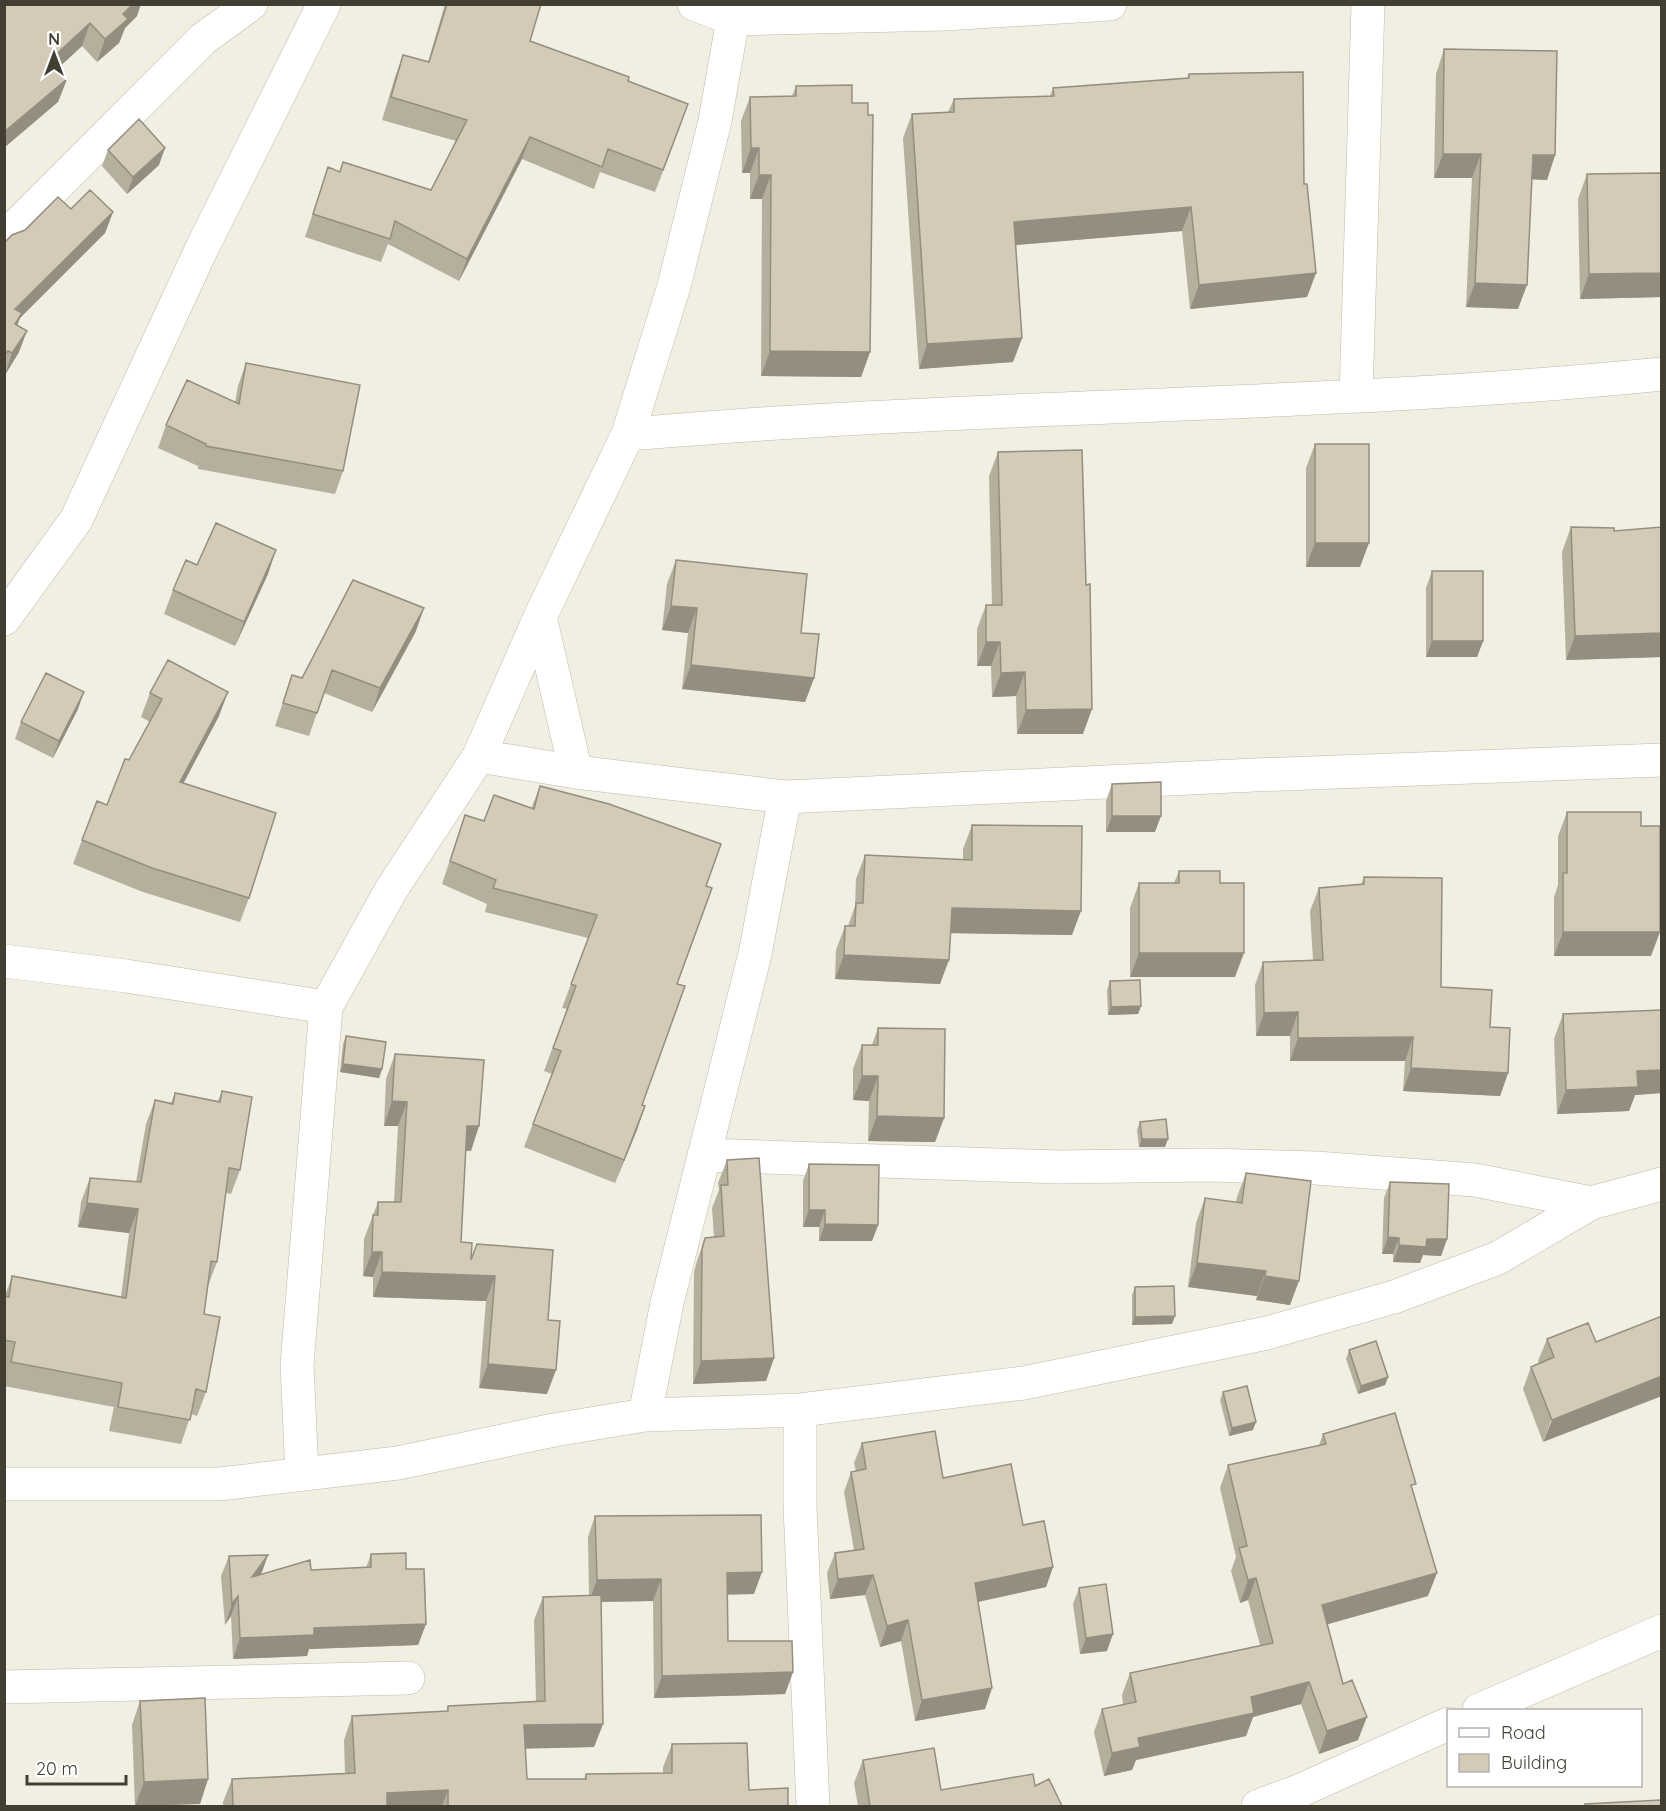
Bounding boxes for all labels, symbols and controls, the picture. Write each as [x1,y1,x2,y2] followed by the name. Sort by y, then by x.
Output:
[24,24,84,84] north arrow
[48,29,60,49] text: N
[1447,1709,1642,1787] legend
[1501,1721,1546,1744] text: Road
[27,1748,126,1786] scale bar
[1501,1751,1567,1774] text: Building
[36,1757,78,1780] text: 20 m

